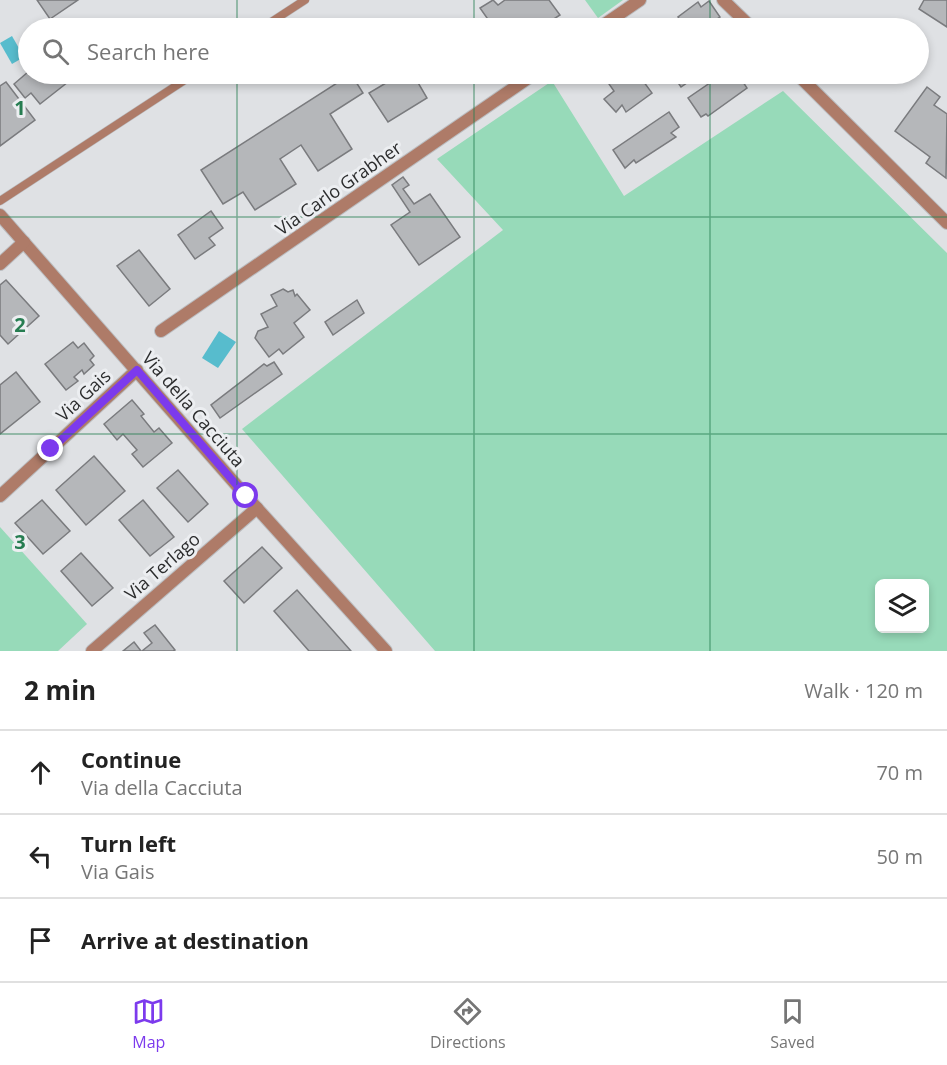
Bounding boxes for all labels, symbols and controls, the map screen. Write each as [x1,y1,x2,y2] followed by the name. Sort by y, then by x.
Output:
[18,18,929,84] search box
[39,35,72,68] icon: search
[87,36,210,66] text: Search here
[14,94,26,121] text: 1
[270,135,406,240] street label: Via Carlo Grabher
[14,311,26,338] text: 2
[137,346,251,472] street label: Via della Cacciuta
[51,364,115,426] street label: Via Gais
[37,435,63,461] route end
[232,482,258,508] route start
[119,527,205,605] street label: Via Terlago
[14,528,26,555] text: 3
[875,579,929,633] map controls
[875,579,929,633] button: layers
[24,672,96,708] text: 2 min
[804,677,923,704] text: Walk · 120 m
[81,744,181,774] text: Continue
[24,756,57,789] icon: ahead
[876,759,923,786] text: 70 m
[81,774,243,801] text: Via della Cacciuta
[81,828,176,858] text: Turn left
[24,840,57,873] icon: left
[876,843,923,870] text: 50 m
[81,858,155,885] text: Via Gais
[24,924,57,957] icon: arrive
[81,925,309,955] text: Arrive at destination
[132,995,165,1053] tab: Map
[430,995,506,1053] tab: Directions
[770,995,815,1053] tab: Saved

